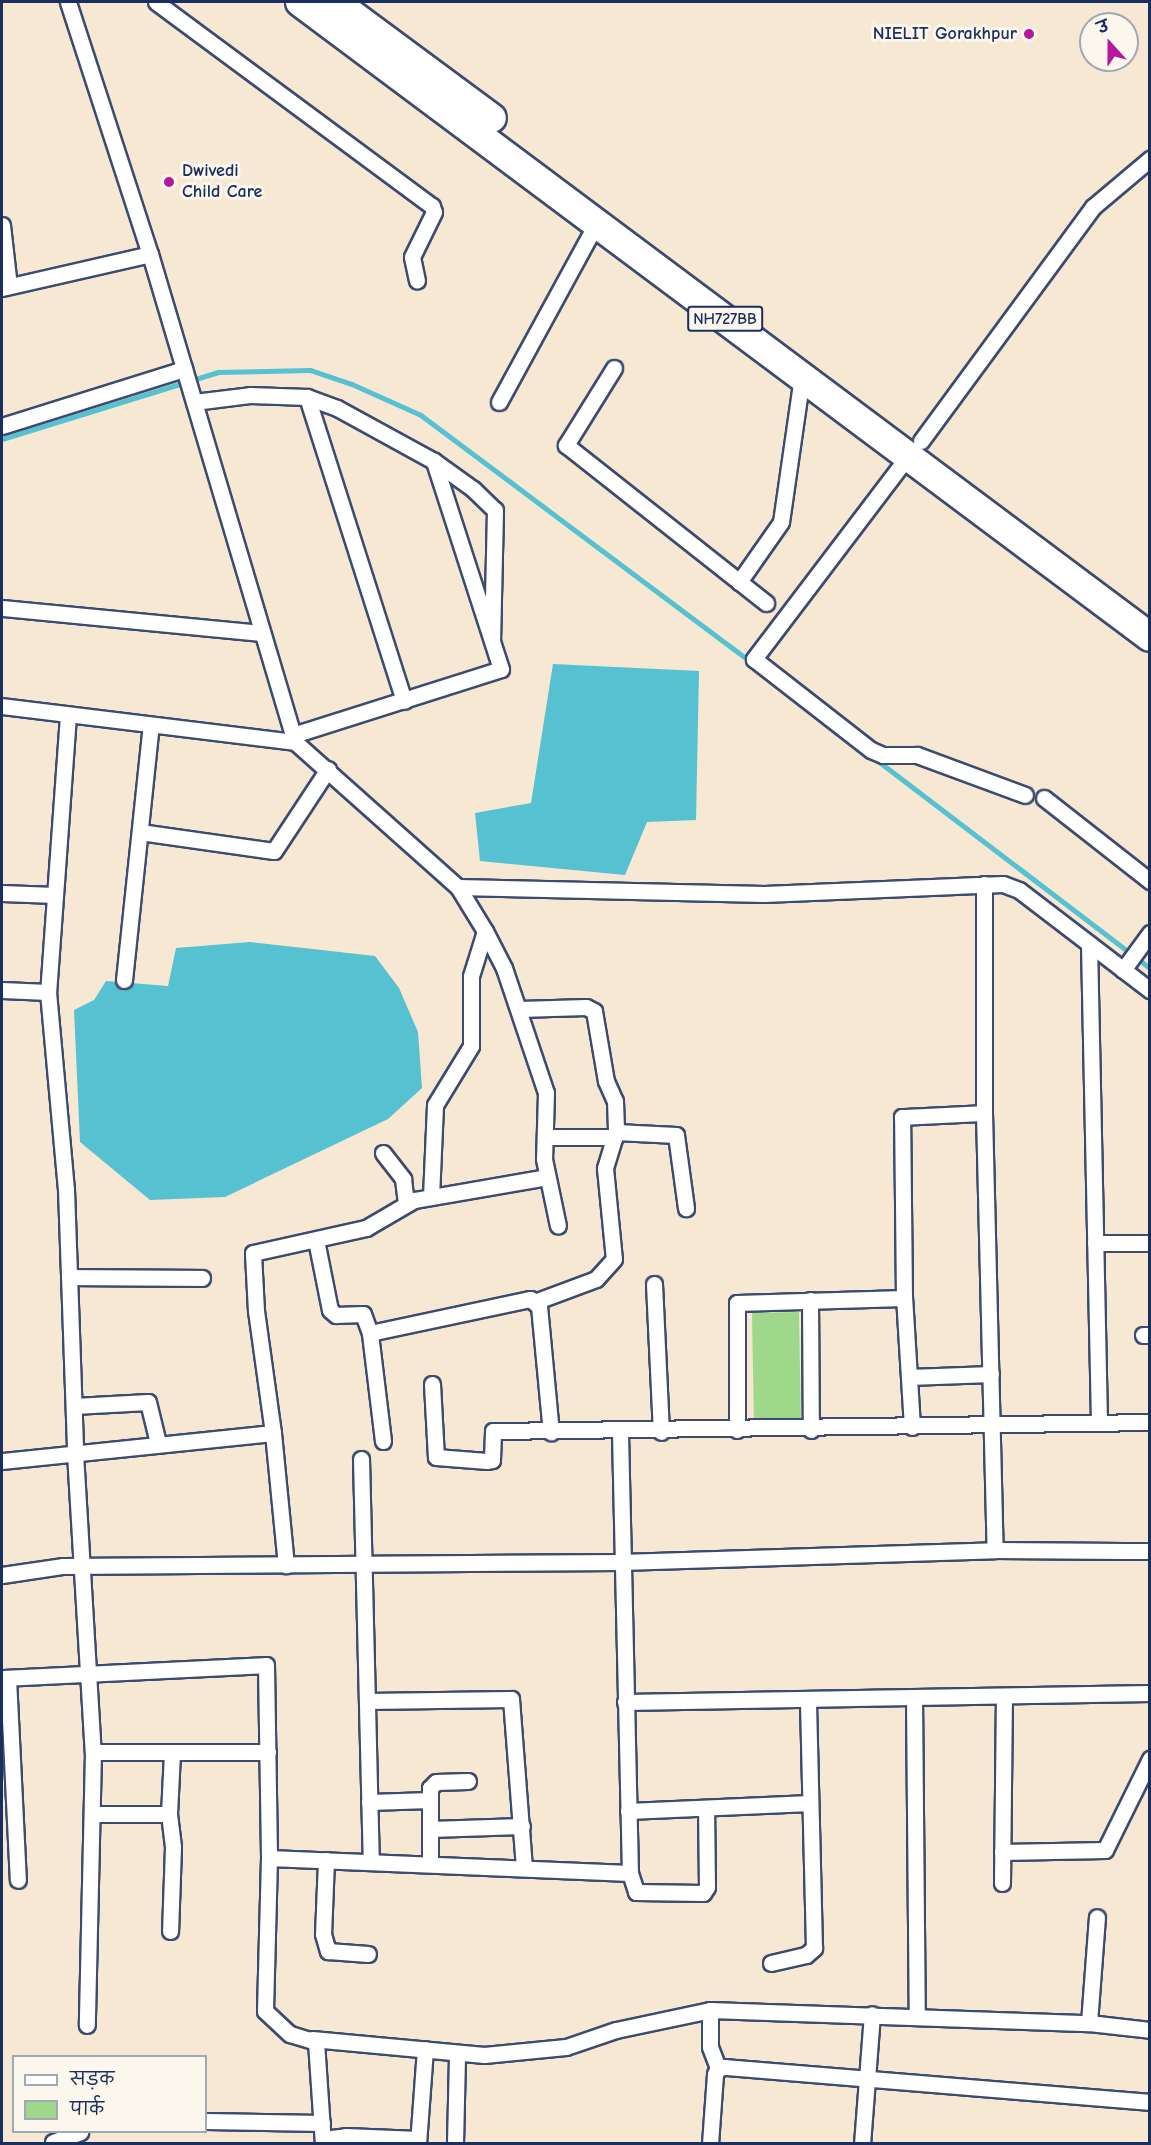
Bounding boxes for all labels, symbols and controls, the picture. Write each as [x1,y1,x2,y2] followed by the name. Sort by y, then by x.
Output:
[1079,12,1139,72] north arrow
[1095,17,1111,37] text: उ
[873,23,1017,45] place label: NIELIT Gorakhpur
[1022,27,1036,41] marker: NIELIT Gorakhpur
[182,161,262,204] place label: Dwivedi Child Care
[160,173,178,191] marker: Dwivedi Child Care
[686,306,764,332] road number: NH727BB
[12,2055,207,2133] legend
[70,2069,114,2090] text: सड़क
[70,2099,104,2120] text: पार्क

